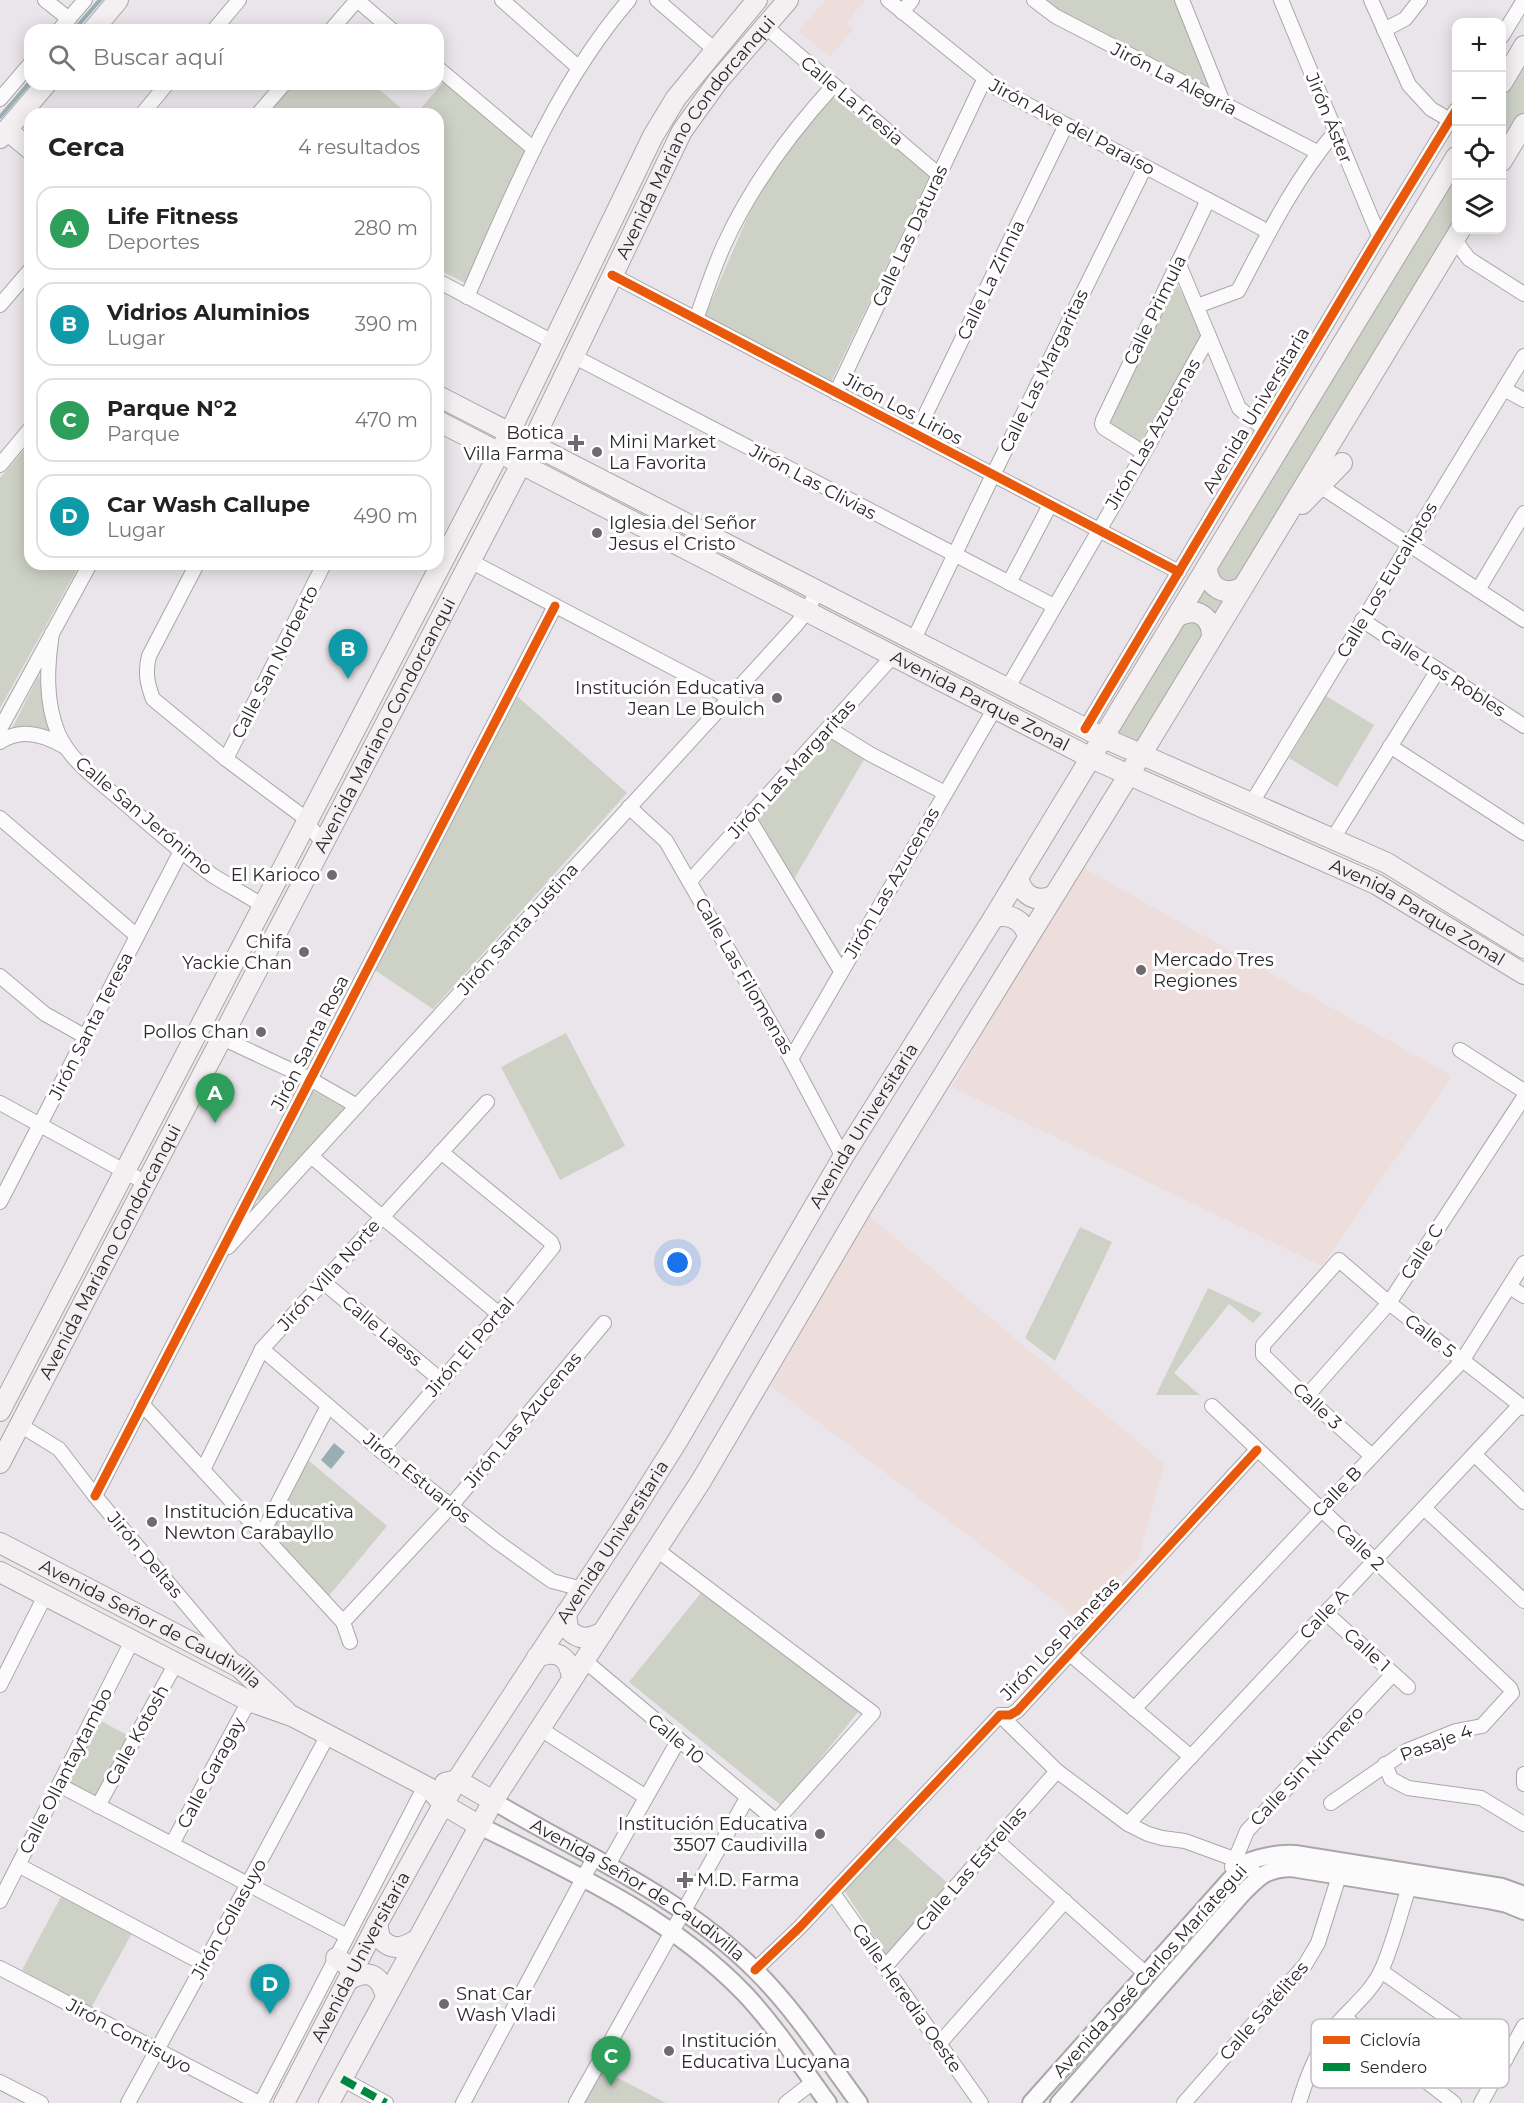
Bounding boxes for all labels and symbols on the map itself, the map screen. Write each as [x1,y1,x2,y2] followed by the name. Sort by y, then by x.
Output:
[611,12,780,263] street label: Avenida Mariano Condorcanqui
[1106,37,1241,120] street label: Jirón La Alegría
[796,52,908,150] street label: Calle La Fresia
[1301,69,1357,166] street label: Jirón Áster
[985,74,1159,180] street label: Jirón Ave del Paraíso
[867,161,953,310] street label: Calle Las Daturas
[952,216,1030,344] street label: Calle La Zinnia
[1119,251,1191,369] street label: Calle Primula
[995,285,1093,456] street label: Calle Las Margaritas
[1198,323,1314,497] street label: Avenida Universitaria
[1100,355,1205,514] street label: Jirón Las Azucenas
[839,368,966,450] street label: Jirón Los Lirios
[463,422,564,465] place label: Botica Villa Farma
[609,431,716,474] place label: Mini Market La Favorita
[569,436,583,450] marker: Botica Villa Farma
[745,439,880,525] street label: Jirón Las Clivias
[590,445,604,459] marker: Mini Market La Favorita
[1332,498,1442,662] street label: Calle Los Eucaliptos
[608,512,757,555] place label: Iglesia del Señor Jesus el Cristo
[590,526,604,540] marker: Iglesia del Señor Jesus el Cristo
[227,582,323,742] street label: Calle San Norberto
[309,594,460,856] street label: Avenida Mariano Condorcanqui
[1376,624,1510,722] street label: Calle Los Robles
[328,630,368,679] pin: B
[887,646,1073,756] street label: Avenida Parque Zonal
[575,677,765,720] place label: Institución Educativa Jean Le Boulch
[770,691,784,705] marker: Institución Educativa Jean Le Boulch
[723,695,860,844] street label: Jirón Las Margaritas
[71,752,217,880] street label: Calle San Jerónimo
[839,804,944,963] street label: Jirón Las Azucenas
[1326,854,1509,971] street label: Avenida Parque Zonal
[452,858,583,1000] street label: Jirón Santa Justina
[231,864,320,886] place label: El Karioco
[325,868,339,882] marker: El Karioco
[690,894,798,1058] street label: Calle Las Filomenas
[182,931,292,974] place label: Chifa Yackie Chan
[297,945,311,959] marker: Chifa Yackie Chan
[44,949,138,1104] street label: Jirón Santa Teresa
[1153,949,1274,992] place label: Mercado Tres Regiones
[1134,963,1148,977] marker: Mercado Tres Regiones
[266,972,354,1115] street label: Jirón Santa Rosa
[143,1021,249,1043] place label: Pollos Chan
[254,1025,268,1039] marker: Pollos Chan
[805,1039,923,1212] street label: Avenida Universitaria
[196,1074,234,1123] pin: A
[35,1121,186,1383] street label: Avenida Mariano Condorcanqui
[273,1215,385,1336] street label: Jirón Villa Norte
[1396,1220,1448,1284] street label: Calle C
[663,1248,692,1277] your location
[337,1291,427,1371] street label: Calle Laess
[420,1293,519,1402] street label: Jirón El Portal
[1400,1309,1460,1363] street label: Calle 5
[459,1348,586,1493] street label: Jirón Las Azucenas
[1288,1378,1346,1434] street label: Calle 3
[358,1427,475,1528] street label: Jirón Estuarios
[552,1456,673,1628] street label: Avenida Universitaria
[1308,1462,1366,1522] street label: Calle B
[164,1501,354,1544] place label: Institución Educativa Newton Carabayllo
[102,1507,188,1603] street label: Jirón Deltas
[145,1515,159,1529] marker: Institución Educativa Newton Carabayllo
[1331,1519,1389,1575] street label: Calle 2
[36,1554,266,1693] street label: Avenida Señor de Caudivilla
[995,1573,1124,1706] street label: Jirón Los Planetas
[1295,1584,1353,1644] street label: Calle A
[1339,1623,1395,1677] street label: Calle 1
[100,1681,174,1789] street label: Calle Kotosh
[15,1684,117,1858] street label: Calle Ollantaytambo
[1246,1701,1368,1831] street label: Calle Sin Número
[643,1709,709,1769] street label: Calle 10
[173,1714,250,1832] street label: Calle Garagay
[1397,1720,1475,1766] street label: Pasaje 4
[911,1802,1031,1936] street label: Calle Las Estrellas
[618,1813,808,1856] place label: Institución Educativa 3507 Caudivilla
[527,1814,749,1966] street label: Avenida Señor de Caudivilla
[813,1827,827,1841] marker: Institución Educativa 3507 Caudivilla
[186,1855,271,1984] street label: Jirón Collasuyo
[1048,1860,1252,2082] street label: Avenida José Carlos Maríategui
[307,1868,415,2046] street label: Avenida Universitaria
[697,1869,799,1891] place label: M.D. Farma
[678,1873,692,1887] marker: M.D. Farma
[847,1919,967,2077] street label: Calle Heredia Oeste
[1215,1957,1313,2065] street label: Calle Satélites
[250,1964,290,2014] pin: D
[456,1983,556,2026] place label: Snat Car Wash Vladi
[62,1993,195,2078] street label: Jirón Contisuyo
[437,1997,451,2011] marker: Snat Car Wash Vladi
[1311,2019,1509,2088] legend
[681,2030,850,2073] place label: Institución Educativa Lucyana
[1360,2031,1421,2050] text: Ciclovía
[592,2036,630,2086] pin: C
[662,2044,676,2058] marker: Institución Educativa Lucyana
[1360,2058,1427,2077] text: Sendero

